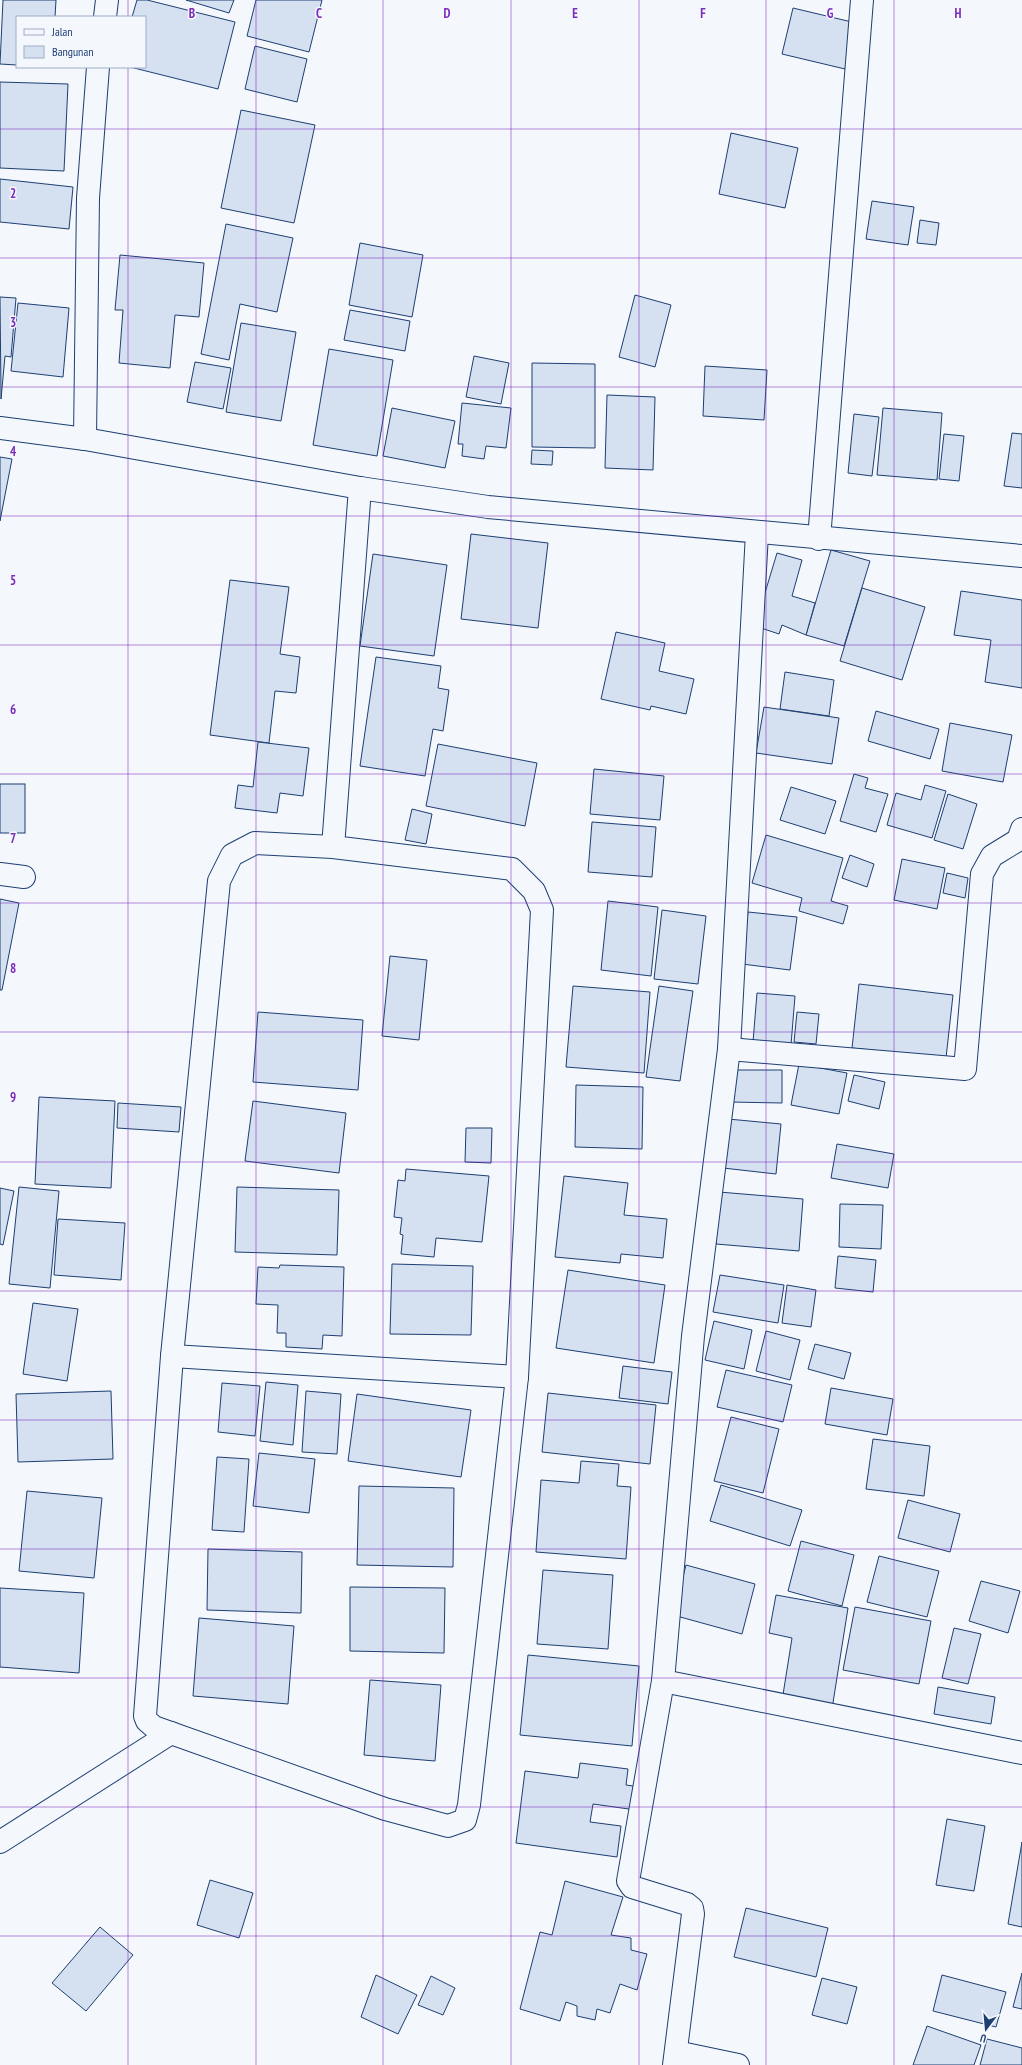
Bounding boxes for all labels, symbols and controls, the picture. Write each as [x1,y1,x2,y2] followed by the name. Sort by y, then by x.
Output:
[189,5,195,22] text: B
[316,5,322,22] text: C
[444,5,451,22] text: D
[572,5,578,22] text: E
[700,5,706,22] text: F
[827,5,834,22] text: G
[955,5,962,22] text: H
[16,16,146,68] legend
[51,24,73,39] text: Jalan
[52,44,93,59] text: Bangunan
[10,185,16,202] text: 2
[10,314,16,331] text: 3
[10,443,17,460] text: 4
[10,572,16,589] text: 5
[10,701,16,718] text: 6
[10,830,16,847] text: 7
[10,960,16,977] text: 8
[10,1089,16,1106] text: 9
[966,2009,1006,2049] north arrow
[978,2031,988,2046] text: U

